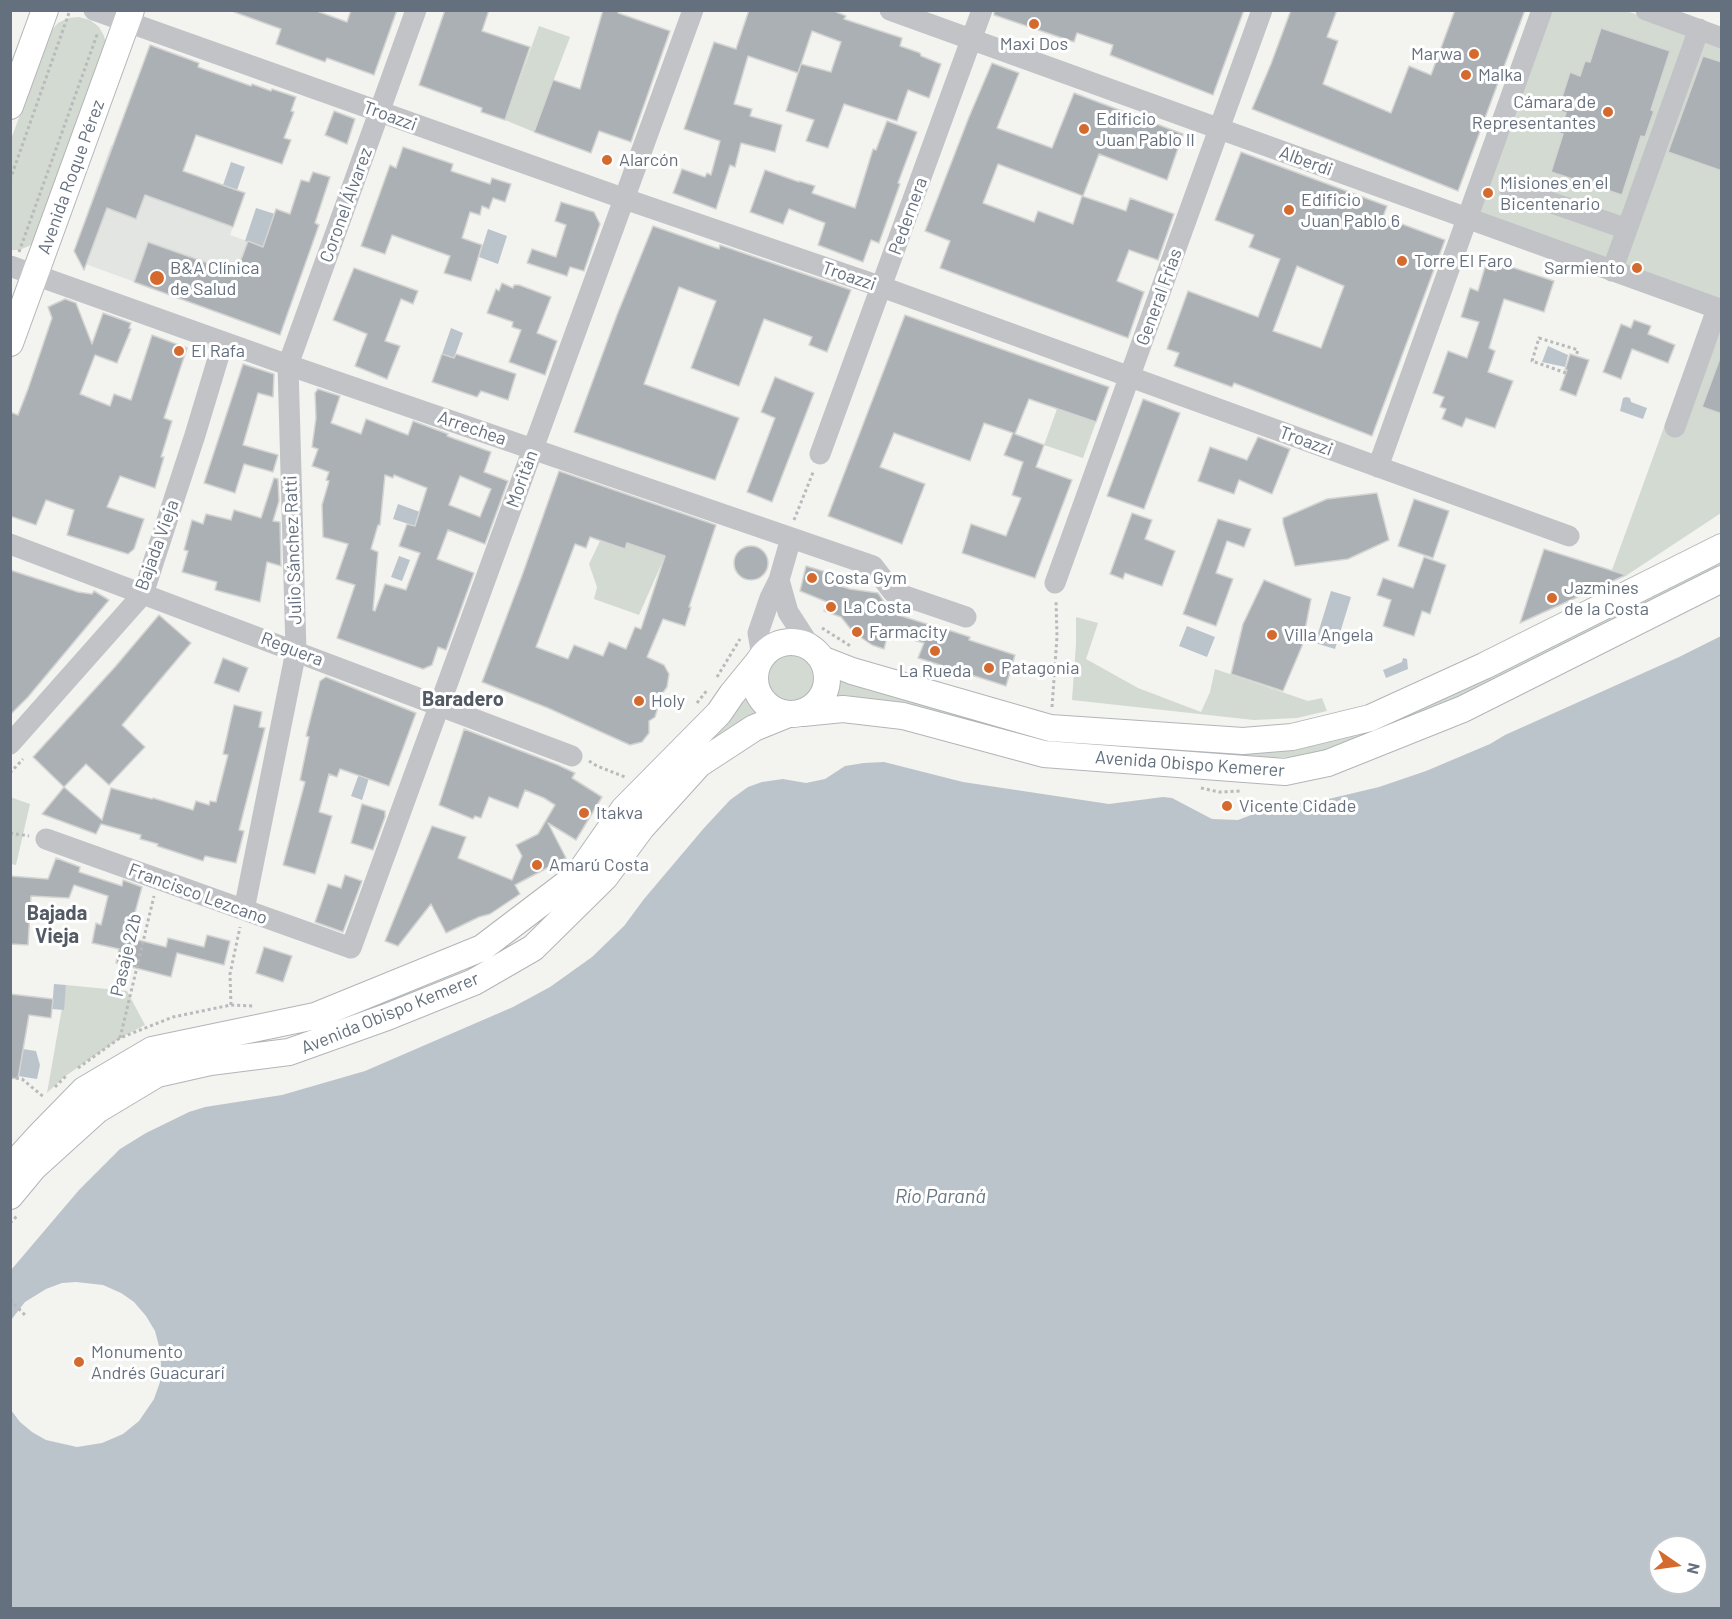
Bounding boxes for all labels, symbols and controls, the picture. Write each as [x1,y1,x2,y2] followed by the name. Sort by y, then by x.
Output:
[1027,17,1041,31] marker: Maxi Dos
[1000,33,1068,55] place label: Maxi Dos
[1411,43,1462,65] place label: Marwa
[1467,47,1481,61] marker: Marwa
[1478,64,1522,86] place label: Malka
[1459,68,1473,82] marker: Malka
[1472,91,1596,134] place label: Cámara de Representantes
[360,96,420,136] street label: Troazzi
[33,97,109,257] street label: Avenida Roque Pérez
[1601,105,1615,119] marker: Cámara de Representantes
[1096,108,1195,150] place label: Edificio Juan Pablo II
[1077,122,1091,136] marker: Edificio Juan Pablo II
[1276,141,1336,181] street label: Alberdi
[315,145,377,265] street label: Coronel Álvarez
[619,149,678,171] place label: Alarcón
[600,153,614,167] marker: Alarcón
[1500,172,1608,214] place label: Misiones en el Bicentenario
[884,174,932,258] street label: Pedernera
[1481,186,1495,200] marker: Misiones en el Bicentenario
[1301,189,1400,232] place label: Edificio Juan Pablo 6
[1282,203,1296,217] marker: Edificio Juan Pablo 6
[1131,246,1187,348] street label: General Frías
[1414,250,1513,272] place label: Torre El Faro
[1395,254,1409,268] marker: Torre El Faro
[170,257,259,300] place label: B&A Clínica de Salud
[819,257,879,295] street label: Troazzi
[1544,257,1625,279] place label: Sarmiento
[1630,261,1644,275] marker: Sarmiento
[148,269,166,287] marker: B&A Clínica de Salud
[191,340,245,362] place label: El Rafa
[172,344,186,358] marker: El Rafa
[435,406,509,450] street label: Arrechea
[1276,421,1336,461] street label: Troazzi
[502,447,542,511] street label: Moritán
[280,475,306,625] street label: Julio Sánchez Ratti
[131,497,183,593] street label: Bajada Vieja
[824,567,907,589] place label: Costa Gym
[805,571,819,585] marker: Costa Gym
[1564,577,1649,620] place label: Jazmines de la Costa
[1545,591,1559,605] marker: Jazmines de la Costa
[843,596,911,618] place label: La Costa
[824,600,838,614] marker: La Costa
[869,621,947,643] place label: Farmacity
[1284,624,1373,646] place label: Villa Angela
[850,625,864,639] marker: Farmacity
[258,627,326,671] street label: Reguera
[1265,628,1279,642] marker: Villa Angela
[928,644,942,658] marker: La Rueda
[1001,657,1079,679] place label: Patagonia
[899,660,971,682] place label: La Rueda
[982,661,996,675] marker: Patagonia
[422,687,504,711] district label: Baradero
[651,690,685,712] place label: Holy
[632,694,646,708] marker: Holy
[1095,747,1285,781] street label: Avenida Obispo Kemerer
[1239,795,1356,817] place label: Vicente Cidade
[1220,799,1234,813] marker: Vicente Cidade
[596,802,643,824] place label: Itakva
[577,806,591,820] marker: Itakva
[549,854,649,876] place label: Amarú Costa
[530,858,544,872] marker: Amarú Costa
[126,859,270,929] street label: Francisco Lezcano
[27,901,87,948] district label: Bajada Vieja
[106,911,146,999] street label: Pasaje 22b
[298,967,482,1059] street label: Avenida Obispo Kemerer
[895,1184,985,1208] water label: Río Paraná
[91,1341,224,1384] place label: Monumento Andrés Guacurarí
[72,1355,86,1369] marker: Monumento Andrés Guacurarí
[1648,1535,1708,1595] north arrow
[1684,1561,1705,1576] text: N

